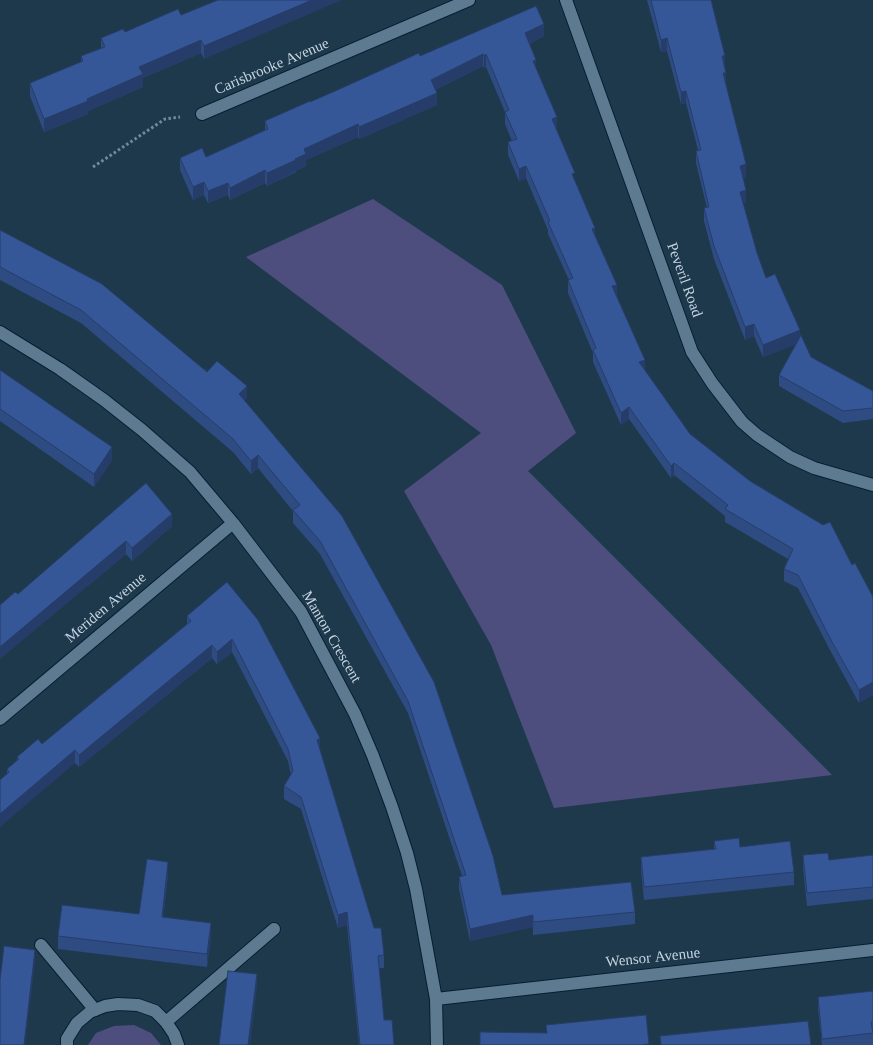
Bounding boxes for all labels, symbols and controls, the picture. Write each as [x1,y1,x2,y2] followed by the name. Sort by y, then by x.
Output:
[212,35,332,99] street label: Carisbrooke Avenue
[662,240,706,320] street label: Peveril Road
[62,569,150,647] street label: Meriden Avenue
[297,588,365,686] street label: Manton Crescent
[605,944,701,972] street label: Wensor Avenue

